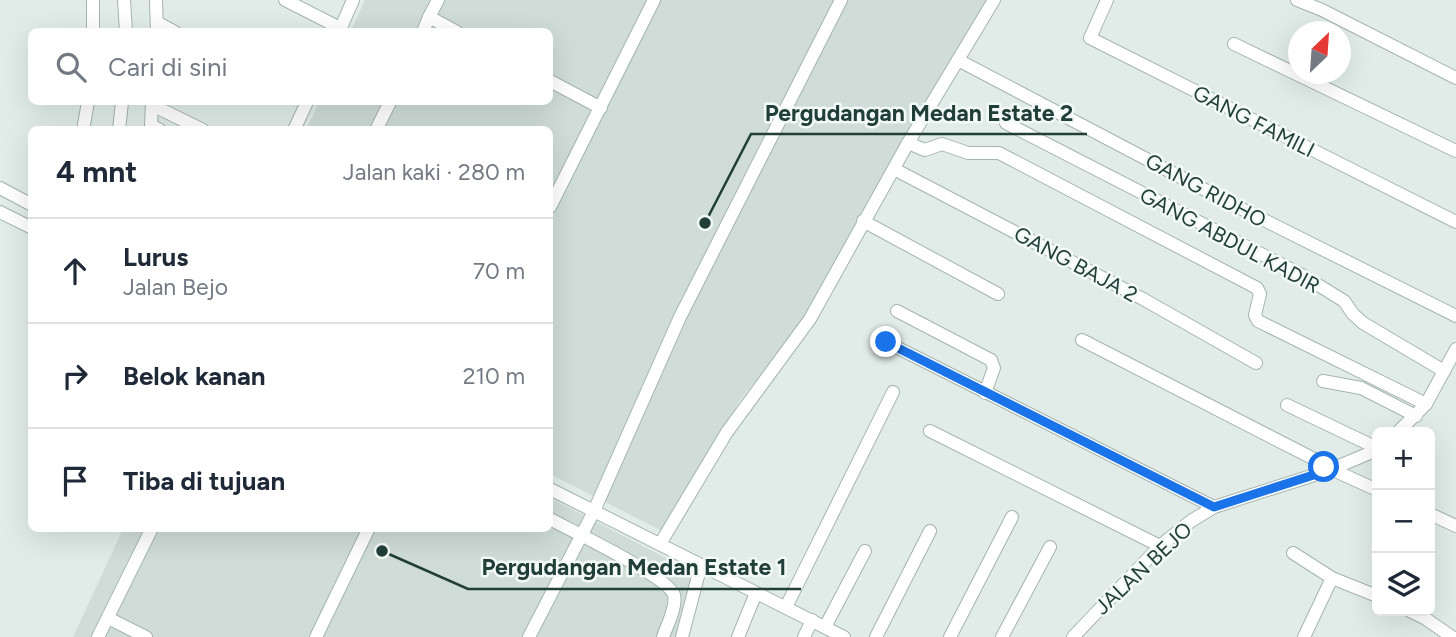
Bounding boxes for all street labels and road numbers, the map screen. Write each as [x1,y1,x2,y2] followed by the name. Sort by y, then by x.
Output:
[1189,80,1319,162] street label: GANG FAMILI
[1142,148,1270,232] street label: GANG RIDHO
[1136,182,1324,298] street label: GANG ABDUL KADIR
[1010,221,1142,307] street label: GANG BAJA 2
[1089,517,1197,619] street label: JALAN BEJO

